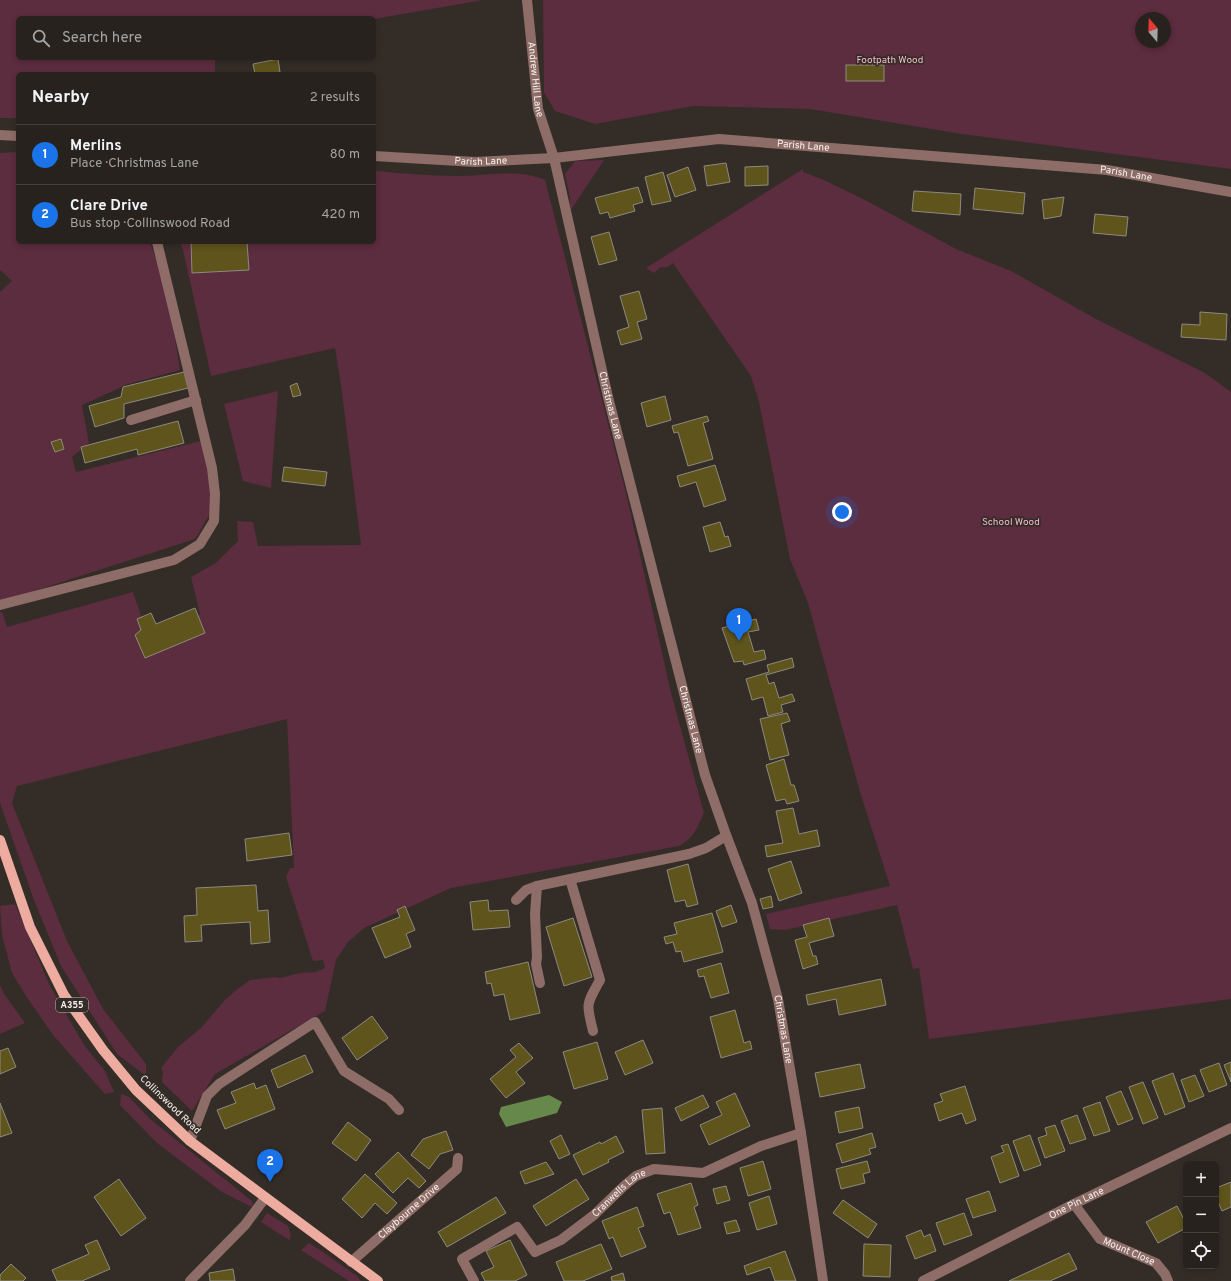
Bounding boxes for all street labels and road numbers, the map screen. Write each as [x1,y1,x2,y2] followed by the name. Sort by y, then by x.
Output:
[525,41,547,119] street label: Andrew Hill Lane
[777,137,830,154] street label: Parish Lane
[454,154,507,169] street label: Parish Lane
[1100,163,1153,184] street label: Parish Lane
[596,370,625,441] street label: Christmas Lane
[676,684,706,755] street label: Christmas Lane
[771,993,796,1065] street label: Christmas Lane
[56,998,88,1012] road number: A355
[137,1073,203,1137] street label: Collinswood Road
[589,1166,648,1220] street label: Cranwells Lane
[375,1181,442,1242] street label: Claybourne Drive
[1047,1184,1106,1222] street label: One Pin Lane
[1101,1234,1157,1268] street label: Mount Close

